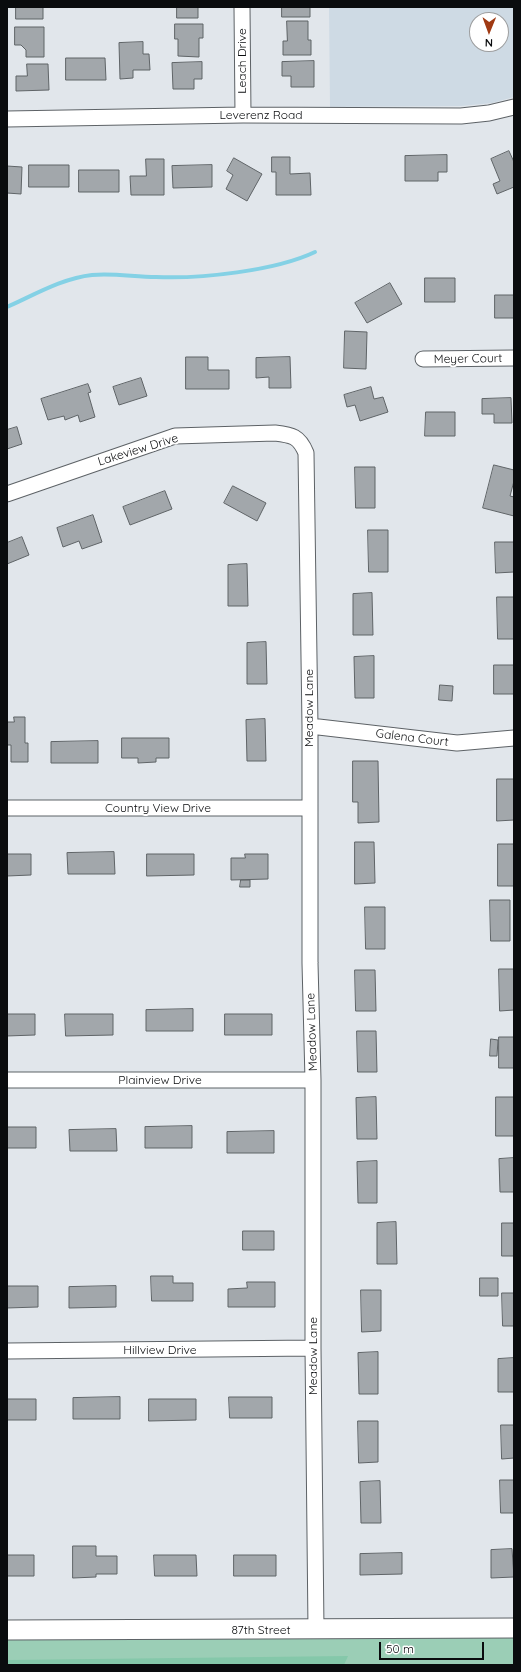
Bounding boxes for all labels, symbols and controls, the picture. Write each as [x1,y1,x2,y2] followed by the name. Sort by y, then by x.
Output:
[469,12,509,52] north arrow
[235,28,249,94] street label: Leach Drive
[485,36,493,50] text: N
[219,108,303,122] street label: Leverenz Road
[434,351,502,367] street label: Meyer Court
[96,431,180,469] street label: Lakeview Drive
[302,669,316,747] street label: Meadow Lane
[375,726,449,750] street label: Galena Court
[105,801,211,815] street label: Country View Drive
[303,993,321,1071] street label: Meadow Lane
[118,1073,202,1087] street label: Plainview Drive
[306,1317,320,1395] street label: Meadow Lane
[123,1343,197,1357] street label: Hillview Drive
[231,1623,291,1637] street label: 87th Street
[381,1634,486,1660] scale bar
[386,1641,414,1656] text: 50 m

